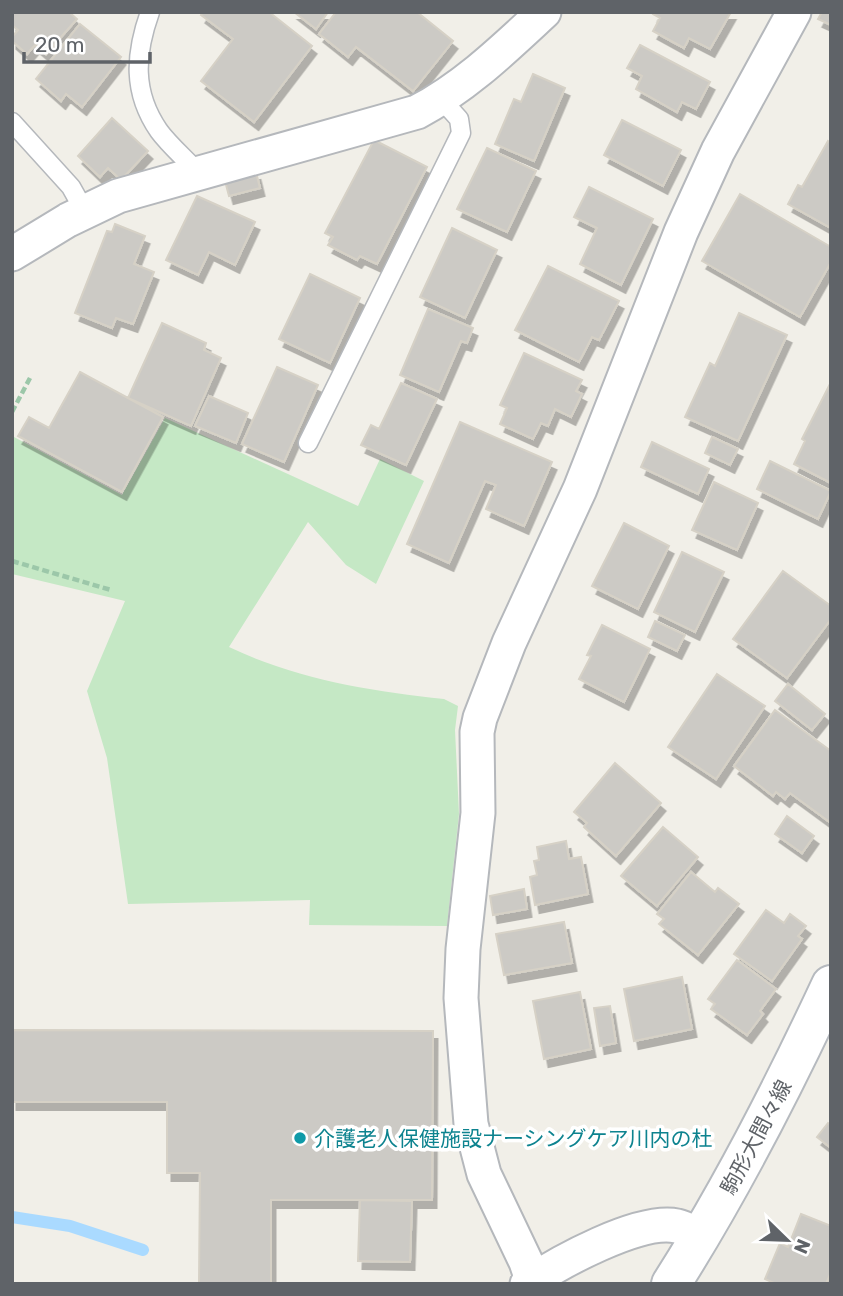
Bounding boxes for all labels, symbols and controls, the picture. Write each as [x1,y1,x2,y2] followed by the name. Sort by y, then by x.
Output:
[24,21,150,65] scale bar
[35,32,84,57] text: 20 m
[715,1076,797,1198] street label: 駒形大間々線
[314,1126,713,1151] place label: 介護老人保健施設ナーシングケア川内の杜
[292,1130,308,1146] marker: 介護老人保健施設ナーシングケア川内の杜
[752,1205,822,1275] north arrow
[789,1236,815,1257] text: N

